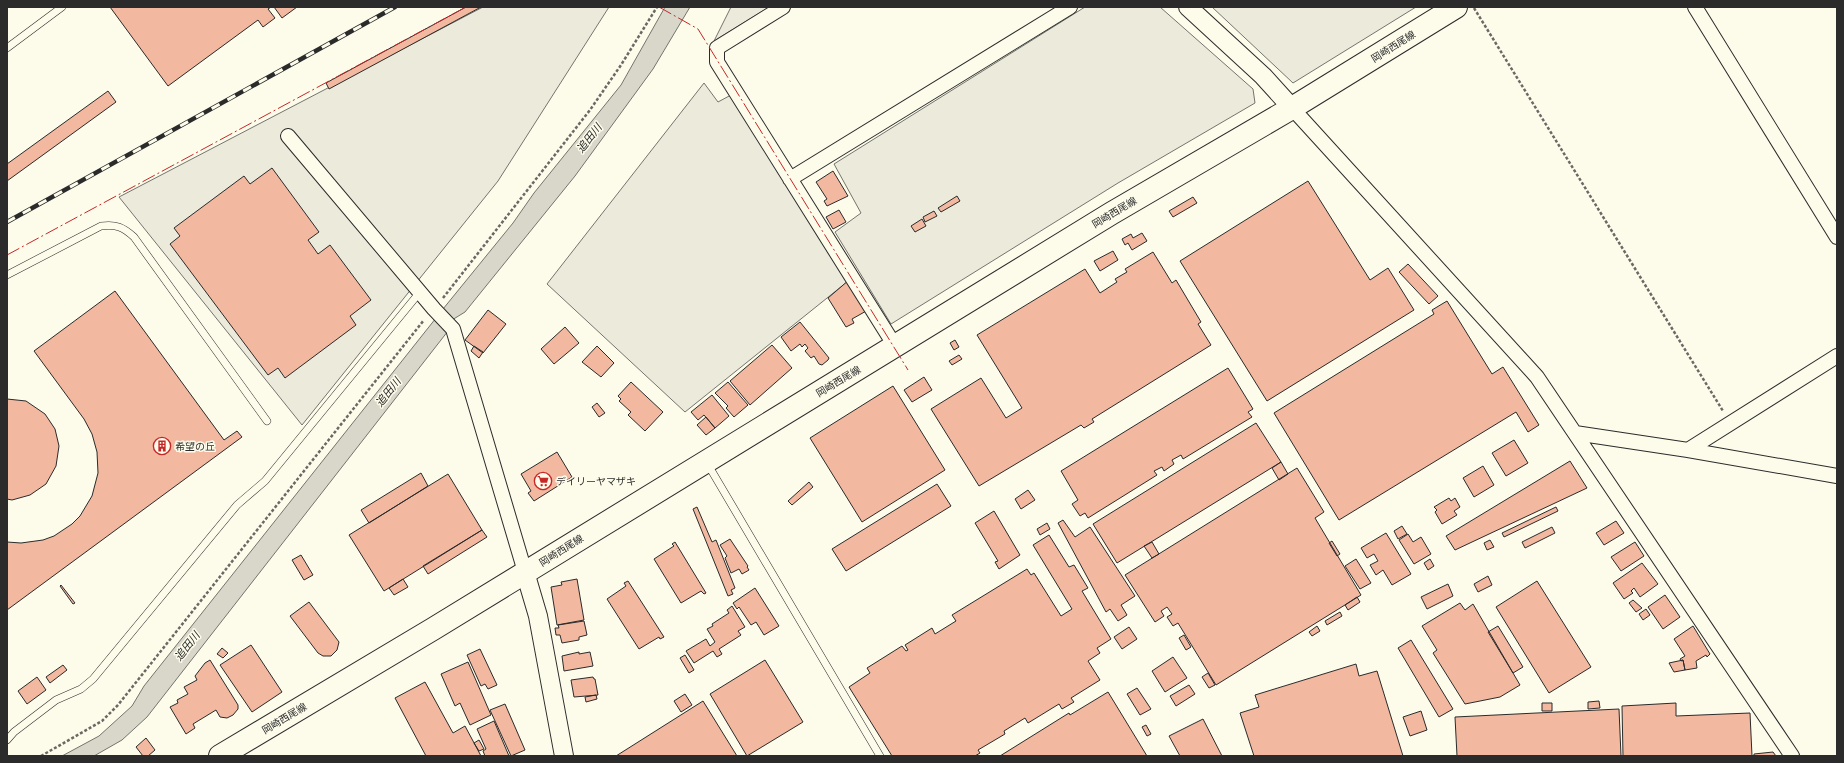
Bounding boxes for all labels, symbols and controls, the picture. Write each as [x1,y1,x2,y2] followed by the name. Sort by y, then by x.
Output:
[1368,27,1418,65] street label: 岡崎西尾線
[573,119,605,155] water label: 追田川
[1089,193,1139,231] street label: 岡崎西尾線
[813,362,863,400] street label: 岡崎西尾線
[372,373,404,409] water label: 追田川
[152,436,172,456] building icon: 希望の丘
[175,439,215,453] place label: 希望の丘
[533,471,553,491] supermarket icon: デイリーヤマザキ
[556,474,636,488] place label: デイリーヤマザキ
[536,531,586,569] street label: 岡崎西尾線
[171,627,203,663] water label: 追田川
[259,699,309,737] street label: 岡崎西尾線

